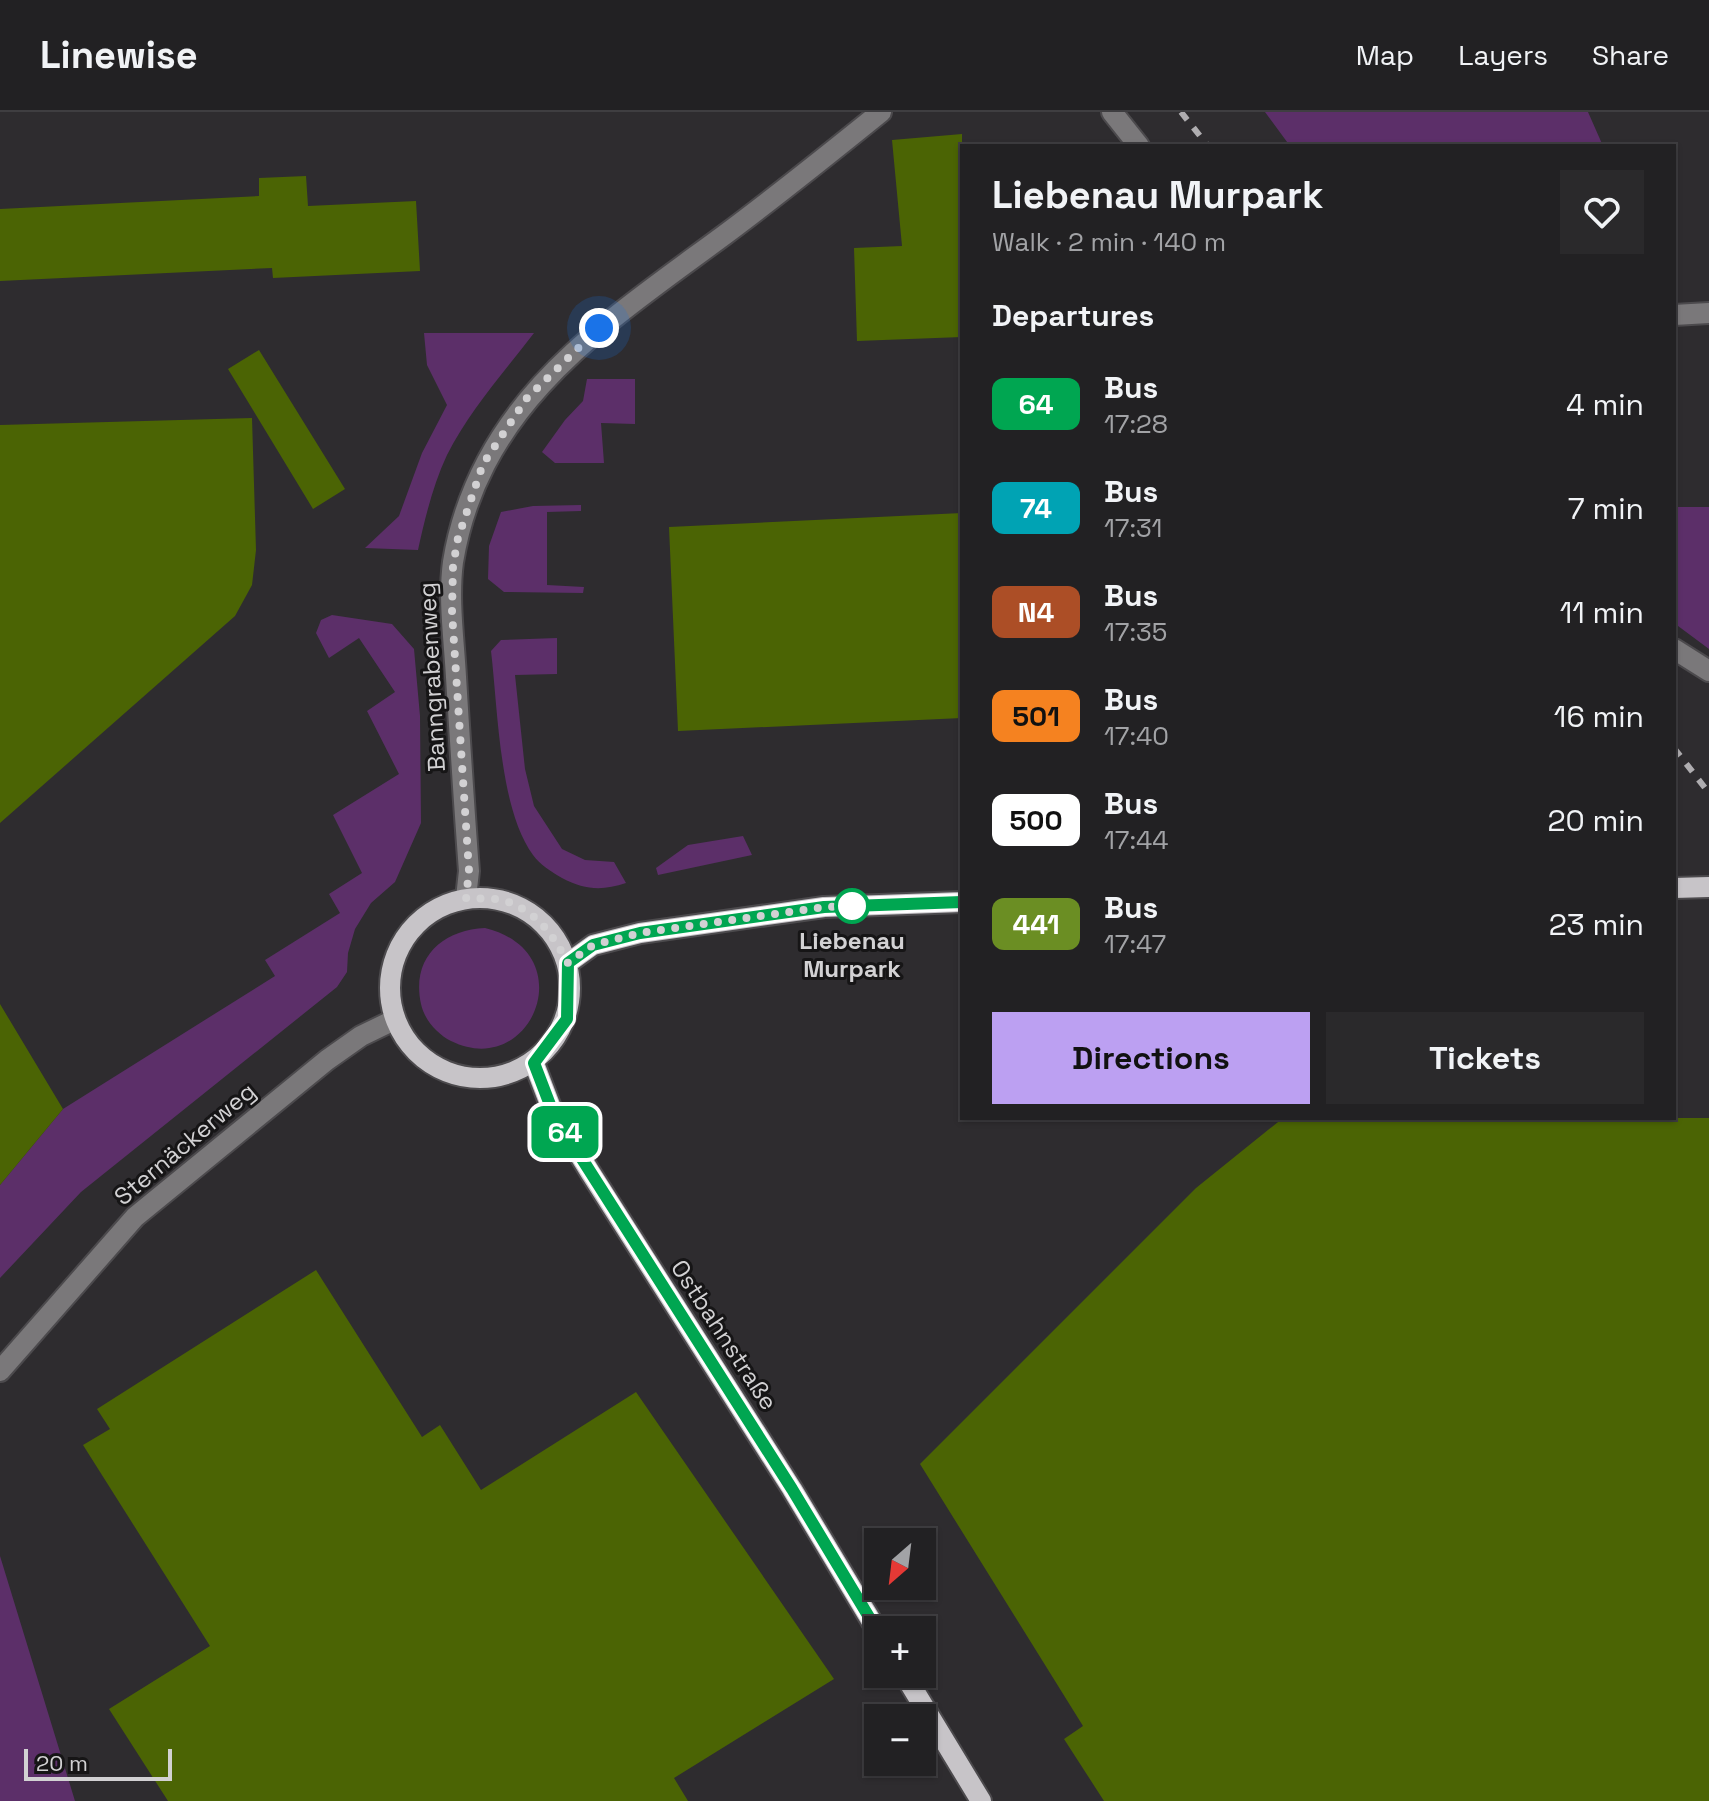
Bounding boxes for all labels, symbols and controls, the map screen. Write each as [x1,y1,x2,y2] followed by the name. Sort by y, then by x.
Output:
[40,31,198,79] text: Linewise
[1356,37,1414,73] text: Map
[1458,37,1548,73] text: Layers
[1592,37,1669,73] text: Share
[1560,170,1644,254] button: heart
[992,171,1323,219] text: Liebenau Murpark
[992,225,1226,259] text: Walk · 2 min · 140 m
[992,296,1154,335] text: Departures
[579,308,619,348] your location
[1104,368,1158,407] text: Bus
[1566,385,1644,424] text: 4 min
[1018,386,1054,422] text: 64
[1104,407,1168,441] text: 17:28
[1104,472,1158,511] text: Bus
[1568,489,1644,528] text: 7 min
[1020,490,1052,526] text: 74
[1104,511,1162,545] text: 17:31
[1104,576,1158,615] text: Bus
[411,581,452,773] street label: Banngrabenweg
[1560,593,1644,632] text: 11 min
[1018,594,1054,630] text: N4
[1104,615,1167,649] text: 17:35
[1104,680,1158,719] text: Bus
[1554,697,1644,736] text: 16 min
[1012,698,1060,734] text: 501
[1104,719,1169,753] text: 17:40
[1104,784,1158,823] text: Bus
[1547,801,1644,840] text: 20 min
[1009,802,1063,838] text: 500
[1104,823,1169,857] text: 17:44
[1104,888,1158,927] text: Bus
[835,889,869,923] marker: Liebenau Murpark
[1549,905,1644,944] text: 23 min
[1012,906,1060,942] text: 441
[799,925,905,984] place label: Liebenau Murpark
[1104,927,1166,961] text: 17:47
[992,1012,1310,1104] button: Directions
[1326,1012,1644,1104] button: Tickets
[108,1075,262,1212] street label: Sternäckerweg
[529,1106,601,1158] line badge: 64
[547,1114,583,1150] text: 64
[664,1254,785,1416] street label: Ostbahnstraße
[864,1528,936,1600] north arrow
[864,1528,936,1776] map controls
[864,1616,936,1688] button: +
[864,1704,936,1776] button: −
[24,1745,172,1781] scale bar
[36,1749,88,1777] text: 20 m

